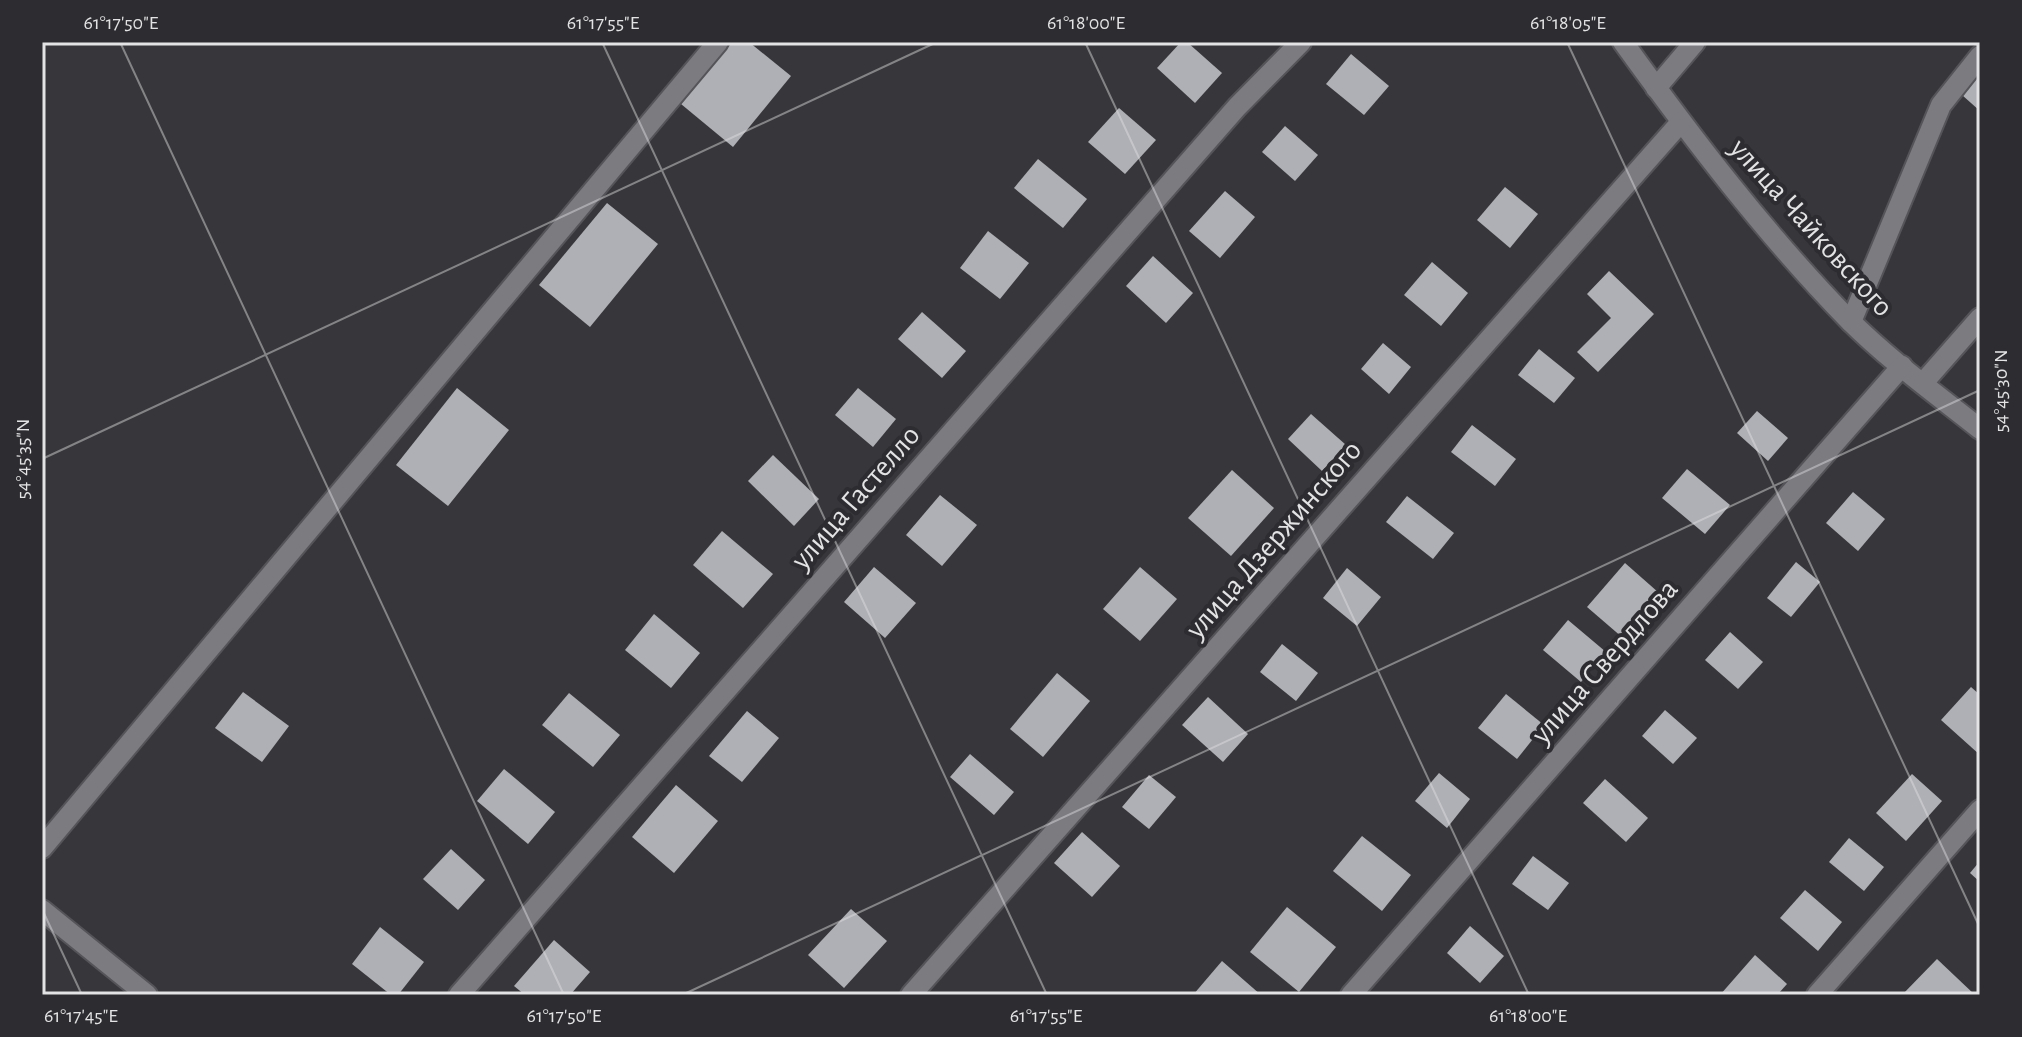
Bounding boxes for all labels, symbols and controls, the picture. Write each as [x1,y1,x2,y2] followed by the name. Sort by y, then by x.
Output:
[84,13,159,33] text: 61°17'50"E
[567,13,640,33] text: 61°17'55"E
[1047,13,1125,33] text: 61°18'00"E
[1530,13,1606,33] text: 61°18'05"E
[1723,132,1899,322] street label: улица Чайковского
[1991,349,2011,433] text: 54°45'30"N
[13,419,33,500] text: 54°45'35"N
[785,420,926,576] street label: улица Гастелло
[1179,435,1367,645] street label: улица Дзержинского
[1525,574,1684,750] street label: улица Свердлова
[44,1006,118,1026] text: 61°17'45"E
[527,1006,602,1026] text: 61°17'50"E
[1010,1006,1083,1026] text: 61°17'55"E
[1489,1006,1567,1026] text: 61°18'00"E

